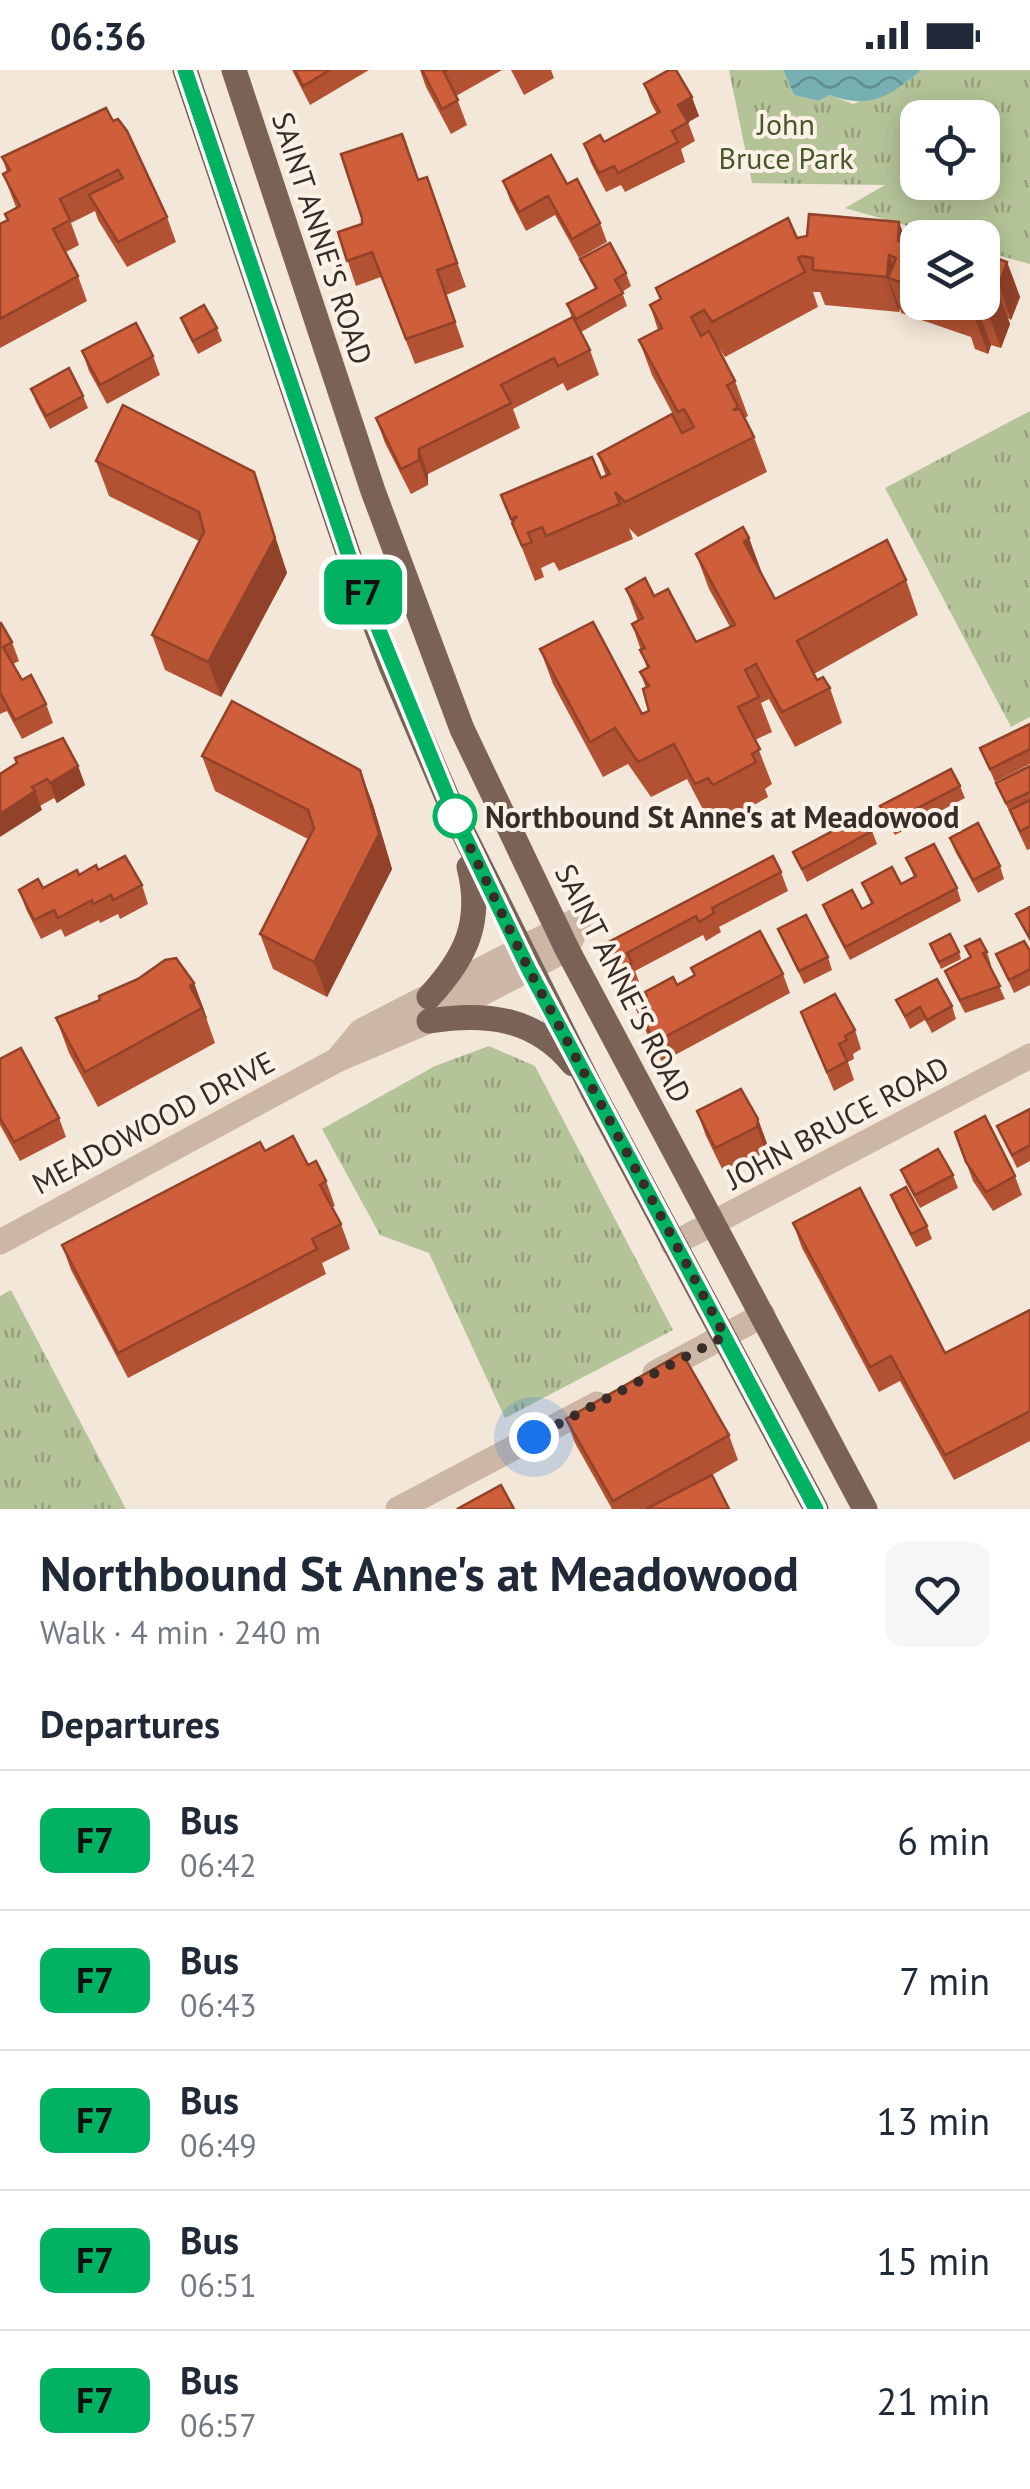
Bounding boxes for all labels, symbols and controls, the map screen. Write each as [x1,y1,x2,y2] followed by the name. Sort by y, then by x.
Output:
[50,11,146,60] text: 06:36
[900,100,1000,320] map controls
[900,100,1000,200] button: locate
[718,104,854,177] park label: John Bruce Park
[264,107,382,369] street label: SAINT ANNE'S ROAD
[900,220,1000,320] button: layers
[318,560,408,624] line badge: F7
[344,569,382,615] text: F7
[434,795,476,837] marker: Northbound St Anne's at Meadowood
[485,797,959,836] place label: Northbound St Anne's at Meadowood
[547,857,701,1109] street label: SAINT ANNE'S ROAD
[25,1042,281,1202] street label: MEADOWOOD DRIVE
[717,1047,955,1198] street label: JOHN BRUCE ROAD
[509,1412,559,1462] your location
[40,1542,799,1604] text: Northbound St Anne's at Meadowood
[885,1542,990,1647] button: heart
[40,1611,321,1653] text: Walk · 4 min · 240 m
[40,1699,220,1748] text: Departures
[180,1795,239,1844] text: Bus
[897,1816,990,1865] text: 6 min
[76,1817,114,1863] text: F7
[180,1844,257,1886] text: 06:42
[180,1935,239,1984] text: Bus
[899,1956,990,2005] text: 7 min
[76,1957,114,2003] text: F7
[180,1984,257,2026] text: 06:43
[180,2075,239,2124] text: Bus
[877,2096,990,2145] text: 13 min
[76,2097,114,2143] text: F7
[180,2124,257,2166] text: 06:49
[180,2215,239,2264] text: Bus
[877,2236,990,2285] text: 15 min
[76,2237,114,2283] text: F7
[180,2264,257,2306] text: 06:51
[180,2355,239,2404] text: Bus
[877,2376,990,2425] text: 21 min
[76,2377,114,2423] text: F7
[180,2404,257,2446] text: 06:57

